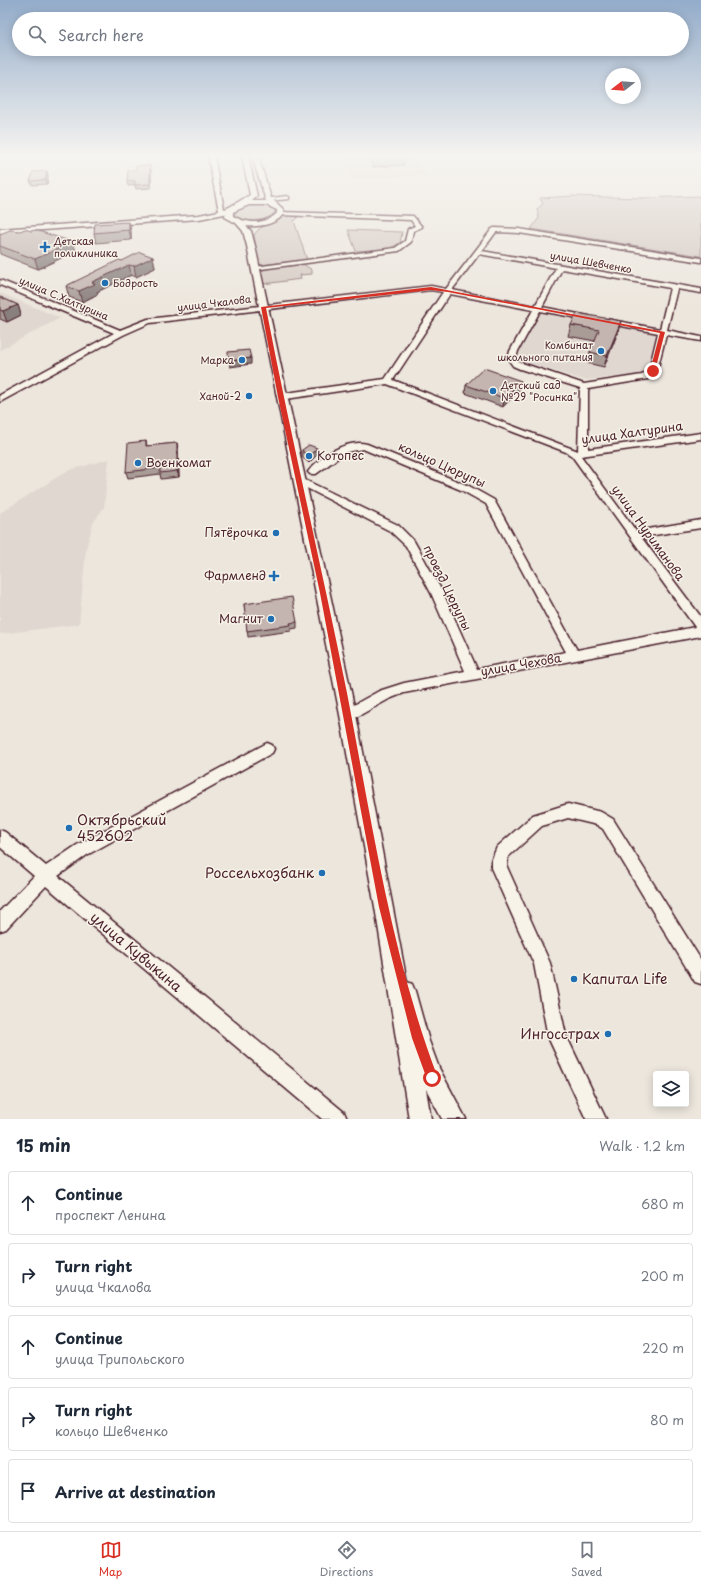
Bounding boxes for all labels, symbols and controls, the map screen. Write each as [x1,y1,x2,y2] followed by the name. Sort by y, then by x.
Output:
[12,12,689,56] search box
[26,23,48,45] icon: search
[58,23,144,46] text: Search here
[605,68,641,104] north arrow
[53,233,119,260] place label: Детская поликлиника
[39,241,51,253] marker: Детская поликлиника
[549,247,634,276] street label: улица Шевченко
[17,272,112,323] street label: улица С.Халтурина
[113,275,158,290] place label: Бодрость
[100,278,110,288] marker: Бодрость
[176,290,252,314] street label: улица Чкалова
[497,337,594,364] place label: Комбинат школьного питания
[596,346,606,356] marker: Комбинат школьного питания
[200,352,235,367] place label: Марка
[237,355,247,365] marker: Марка
[644,362,662,380] route end
[500,377,577,404] place label: Детский сад №29 "Росинка"
[488,386,498,396] marker: Детский сад №29 "Росинка"
[200,388,241,403] place label: Ханой-2
[244,391,254,401] marker: Ханой-2
[580,416,684,448] street label: улица Халтурина
[396,437,489,491] street label: кольцо Цюрупы
[317,446,364,464] place label: Котопес
[304,451,314,461] marker: Котопес
[146,453,212,471] place label: Военкомат
[133,458,143,468] marker: Военкомат
[608,481,690,584] street label: улица Нуриманова
[205,523,268,541] place label: Пятёрочка
[271,528,281,538] marker: Пятёрочка
[419,542,477,634] street label: проезд Цюрупы
[204,566,266,584] place label: Фармленд
[269,571,279,581] marker: Фармленд
[219,609,264,627] place label: Магнит
[266,614,276,624] marker: Магнит
[479,648,563,680] street label: улица Чехова
[77,809,167,846] place label: Октябрьский 452602
[64,823,74,833] marker: Октябрьский 452602
[205,862,315,883] place label: Россельхозбанк
[317,868,327,878] marker: Россельхозбанк
[86,907,187,997] street label: улица Кувыкина
[582,968,668,989] place label: Капитал Life
[569,974,579,984] marker: Капитал Life
[520,1023,600,1044] place label: Ингосстрах
[603,1029,613,1039] marker: Ингосстрах
[423,1069,441,1087] route start
[653,1071,689,1107] map controls
[653,1071,689,1107] button: layers
[16,1132,71,1158] text: 15 min
[599,1136,685,1155] text: Walk · 1.2 km
[55,1182,123,1205] text: Continue
[17,1192,39,1214] icon: ahead
[641,1194,684,1213] text: 680 m
[55,1205,166,1224] text: проспект Ленина
[55,1254,132,1277] text: Turn right
[17,1264,39,1286] icon: right
[641,1266,684,1285] text: 200 m
[55,1277,151,1296] text: улица Чкалова
[55,1326,123,1349] text: Continue
[17,1336,39,1358] icon: ahead
[642,1338,684,1357] text: 220 m
[55,1349,185,1368] text: улица Трипольского
[55,1398,132,1421] text: Turn right
[17,1408,39,1430] icon: right
[650,1410,684,1429] text: 80 m
[55,1421,168,1440] text: кольцо Шевченко
[17,1480,39,1502] icon: arrive
[55,1480,216,1503] text: Arrive at destination
[99,1539,122,1580] tab: Map
[320,1539,373,1580] tab: Directions
[571,1539,602,1580] tab: Saved

